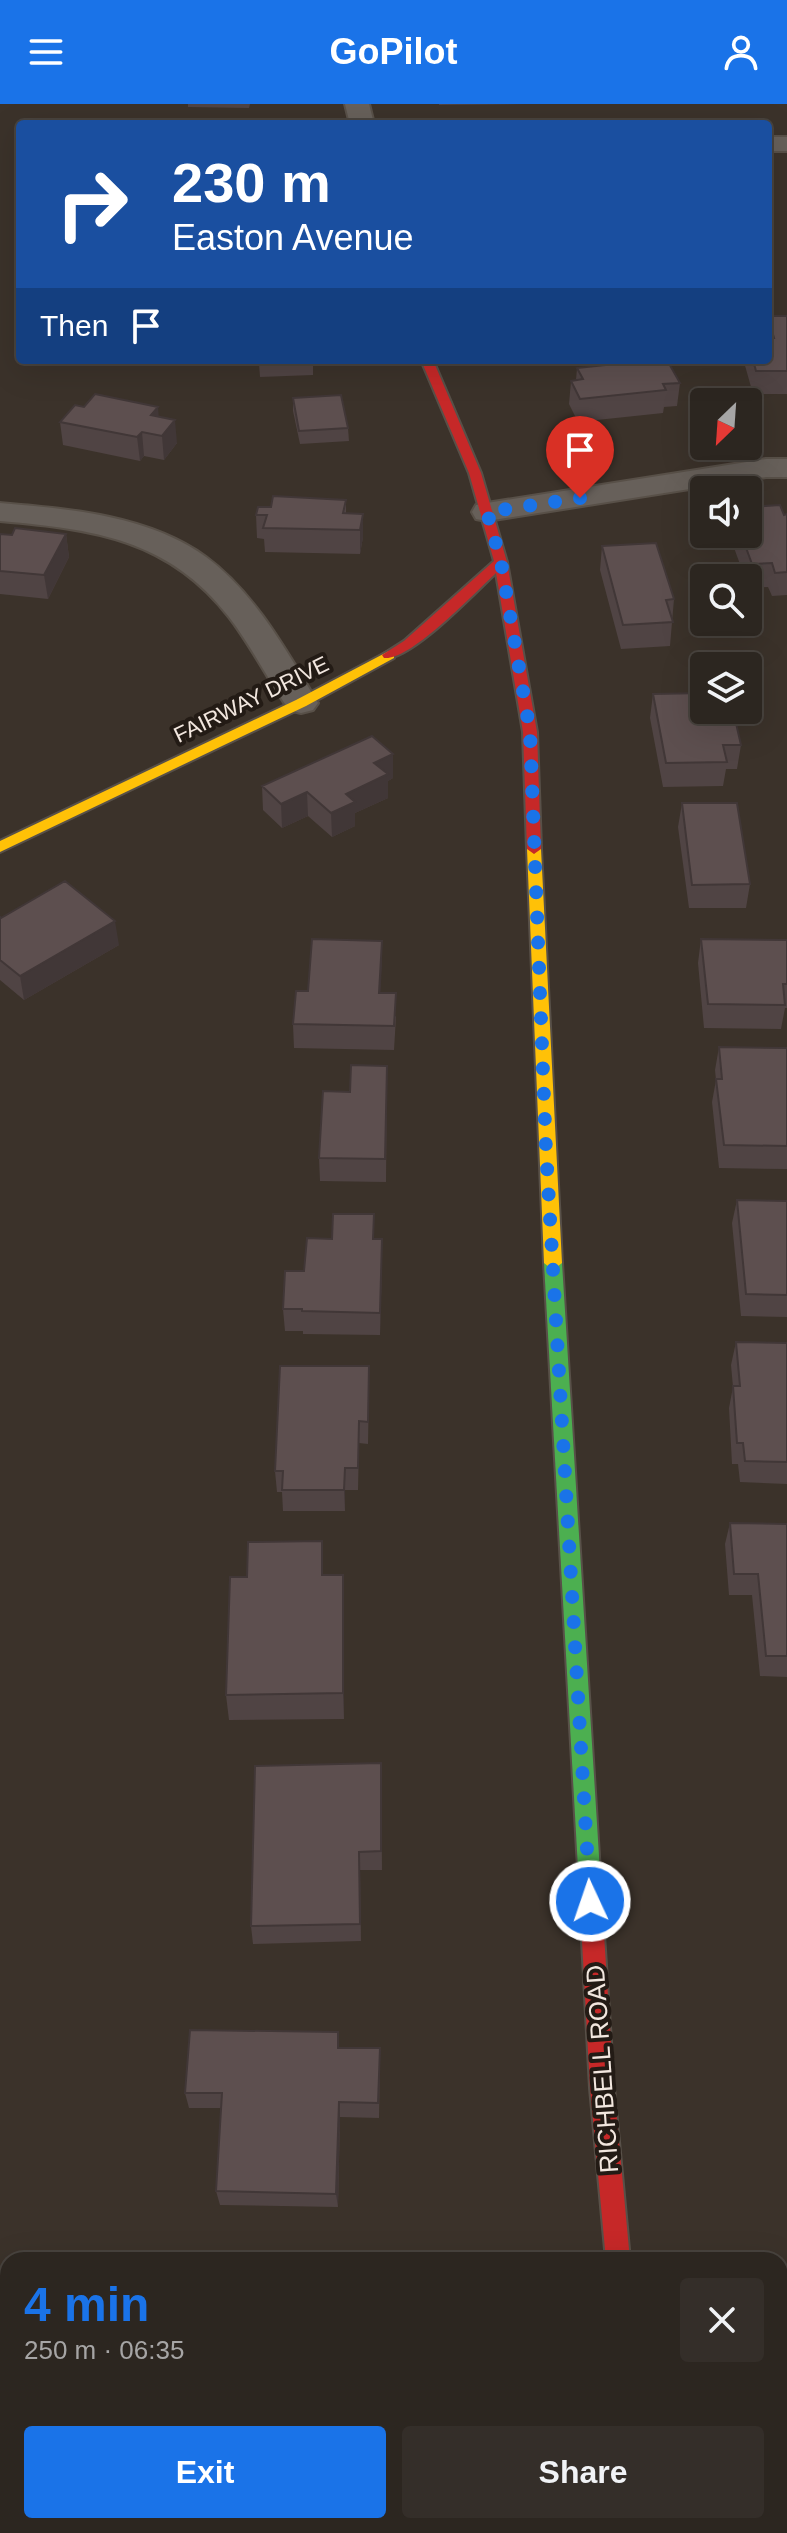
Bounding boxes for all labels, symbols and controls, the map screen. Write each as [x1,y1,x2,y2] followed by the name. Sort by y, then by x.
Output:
[24,30,68,74] icon: menu
[719,30,763,74] icon: person
[330,31,458,72] text: GoPilot
[172,151,331,214] text: 230 m
[40,152,144,256] icon: right
[172,217,414,258] text: Easton Avenue
[124,304,168,348] icon: arrive
[40,309,108,342] text: Then
[690,388,762,460] north arrow
[690,388,762,724] map controls
[546,416,614,498] pin
[558,428,602,472] icon: arrive
[690,476,762,548] button: sound
[690,564,762,636] button: search
[170,651,333,748] street label: FAIRWAY DRIVE
[690,652,762,724] button: layers
[548,1859,632,1943] position arrow
[580,1964,624,2174] street label: RICHBELL ROAD
[24,2278,149,2331] text: 4 min
[680,2278,764,2362] button: close
[24,2335,184,2365] text: 250 m · 06:35
[24,2426,386,2518] button: Exit
[402,2426,764,2518] button: Share

